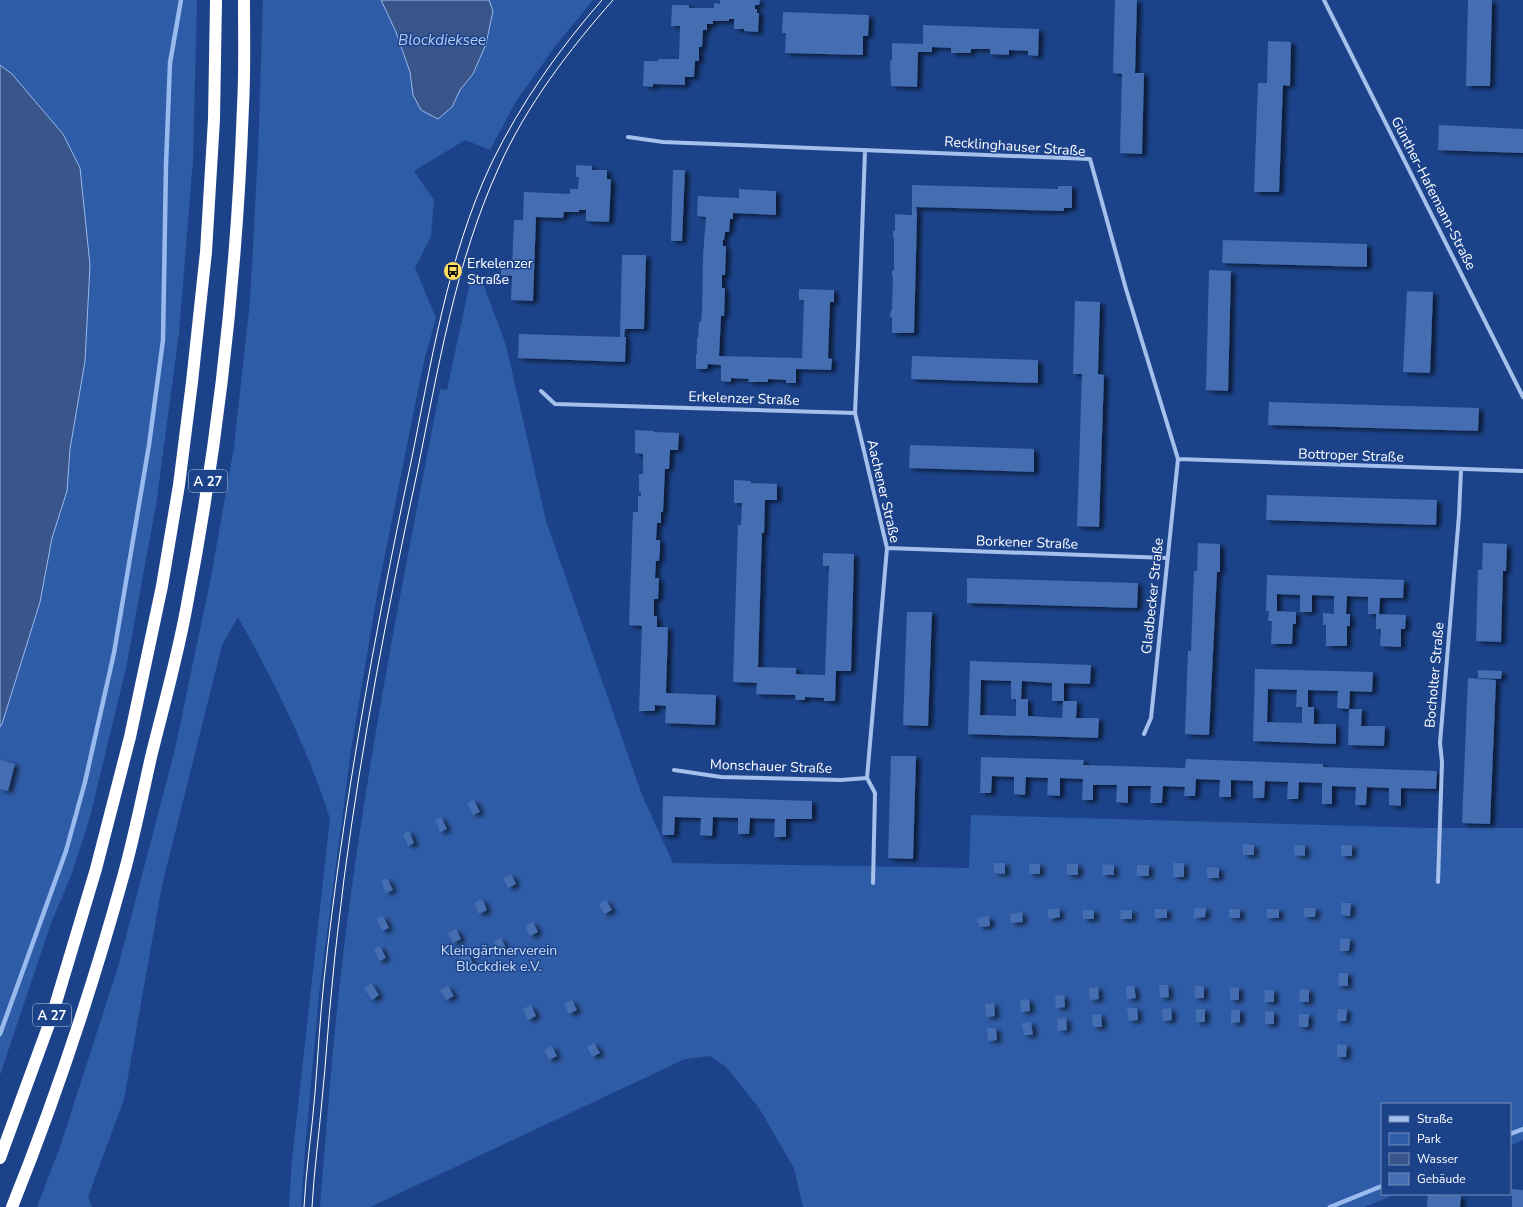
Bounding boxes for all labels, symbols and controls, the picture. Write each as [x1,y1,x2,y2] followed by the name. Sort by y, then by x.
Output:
[398,30,486,50] water label: Blockdieksee
[1387,113,1481,273] street label: Günther-Hafemann-Straße
[944,132,1086,161] street label: Recklinghauser Straße
[467,254,533,289] place label: Erkelenzer Straße
[442,260,464,282] bus stop icon: Erkelenzer Straße
[688,387,800,410] street label: Erkelenzer Straße
[862,438,905,545] street label: Aachener Straße
[1298,444,1404,467] street label: Bottroper Straße
[189,470,227,492] road number: A 27
[975,531,1079,554] street label: Borkener Straße
[1137,537,1168,655] street label: Gladbecker Straße
[1420,621,1449,729] street label: Bocholter Straße
[710,755,832,778] street label: Monschauer Straße
[441,941,557,976] park label: Kleingärtnerverein Blockdiek e.V.
[33,1004,71,1026] road number: A 27
[1381,1103,1511,1195] legend
[1417,1111,1453,1127] text: Straße
[1417,1131,1442,1147] text: Park
[1417,1151,1459,1167] text: Wasser
[1417,1171,1466,1187] text: Gebäude

